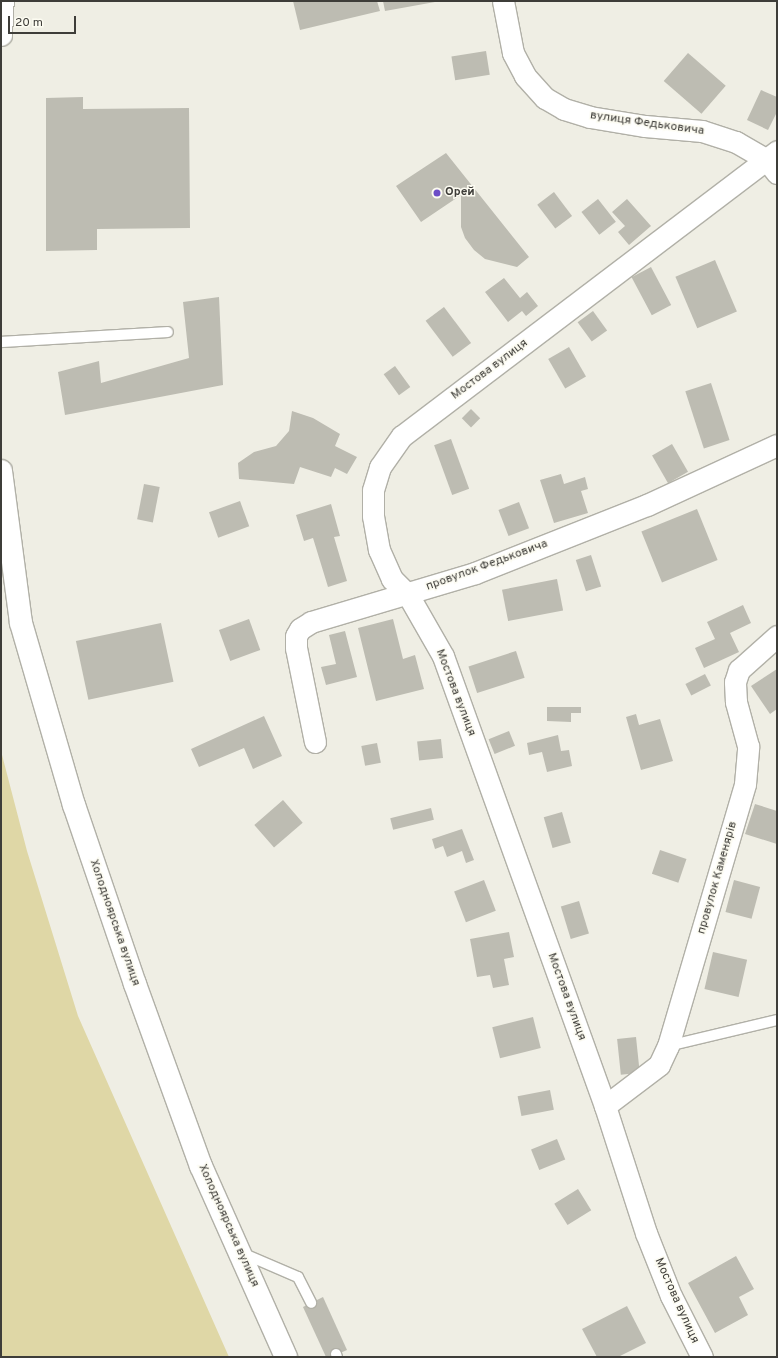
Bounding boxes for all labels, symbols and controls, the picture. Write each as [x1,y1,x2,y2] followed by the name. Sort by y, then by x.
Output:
[10,8,78,34] scale bar
[15,15,43,31] text: 20 m
[589,109,705,139] street label: вулиця Федьковича
[445,186,475,200] place label: Орей
[432,188,442,198] marker: Орей
[449,337,531,403] street label: Мостова вулиця
[424,537,550,595] street label: провулок Федьковича
[432,647,478,739] street label: Мостова вулиця
[695,820,741,936] street label: провулок Каменярів
[86,858,142,988] street label: Холодноярська вулиця
[543,951,589,1043] street label: Мостова вулиця
[194,1162,262,1290] street label: Холодноярська вулиця
[651,1256,701,1346] street label: Мостова вулиця

